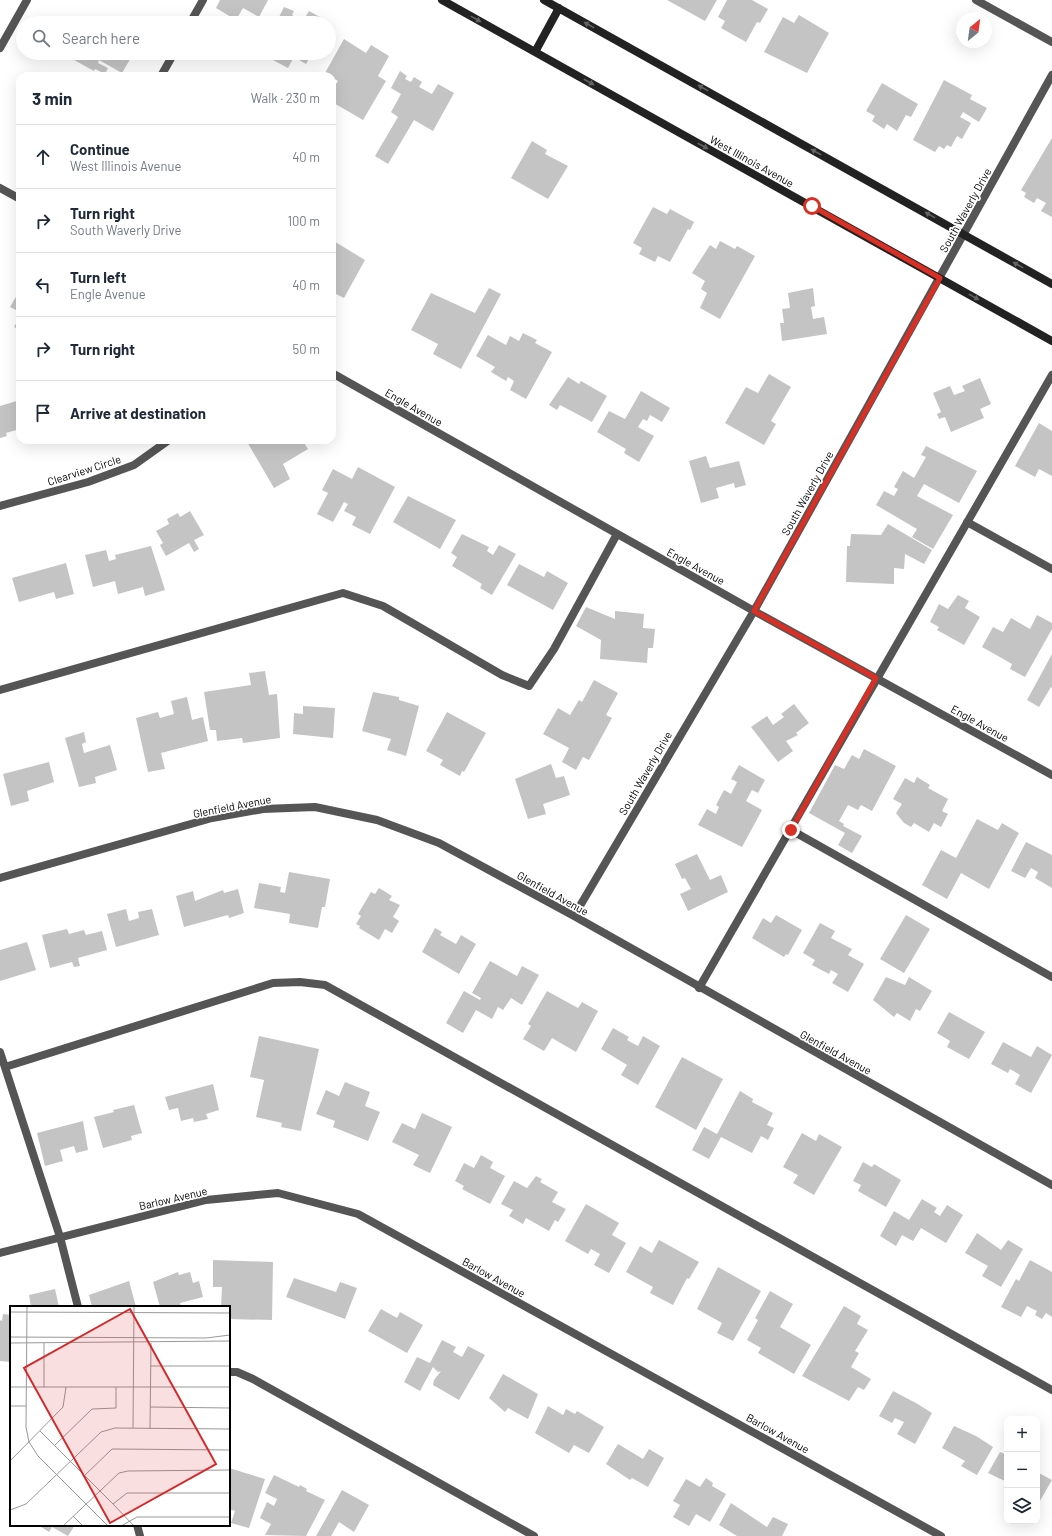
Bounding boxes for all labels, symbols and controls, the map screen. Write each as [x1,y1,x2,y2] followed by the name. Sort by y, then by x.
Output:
[956,12,992,48] north arrow
[16,16,336,60] search box
[470,16,482,22] one-way arrow
[583,22,595,28] one-way arrow
[30,27,52,49] icon: search
[62,29,140,47] text: Search here
[583,79,595,86] one-way arrow
[697,85,709,92] one-way arrow
[32,88,72,108] text: 3 min
[251,90,320,106] text: Walk · 230 m
[708,132,796,190] street label: West Illinois Avenue
[70,140,130,158] text: Continue
[697,142,709,149] one-way arrow
[32,146,54,168] icon: ahead
[811,148,822,155] one-way arrow
[292,149,320,165] text: 40 m
[70,158,181,174] text: West Illinois Avenue
[936,165,994,254] street label: South Waverly Drive
[803,197,821,215] route start
[70,204,135,222] text: Turn right
[32,210,54,232] icon: right
[924,212,936,218] one-way arrow
[287,213,320,229] text: 100 m
[70,222,182,238] text: South Waverly Drive
[1012,261,1024,268] one-way arrow
[70,268,126,286] text: Turn left
[32,274,54,296] icon: left
[292,277,320,293] text: 40 m
[70,286,146,302] text: Engle Avenue
[968,294,980,300] one-way arrow
[32,338,54,360] icon: right
[70,340,135,358] text: Turn right
[293,341,320,357] text: 50 m
[383,385,445,429] street label: Engle Avenue
[32,402,54,424] icon: arrive
[70,404,206,422] text: Arrive at destination
[778,448,836,537] street label: South Waverly Drive
[46,452,122,488] street label: Clearview Circle
[665,545,727,587] street label: Engle Avenue
[949,702,1011,744] street label: Engle Avenue
[616,729,674,817] street label: South Waverly Drive
[192,792,272,820] street label: Glenfield Avenue
[782,821,800,839] route end
[515,868,591,918] street label: Glenfield Avenue
[798,1027,874,1077] street label: Glenfield Avenue
[138,1184,209,1212] street label: Barlow Avenue
[460,1254,528,1300] street label: Barlow Avenue
[10,1306,230,1526] inset map
[744,1410,812,1456] street label: Barlow Avenue
[1004,1416,1040,1524] map controls
[1004,1416,1040,1452] button: +
[1004,1452,1040,1488] button: −
[1004,1488,1040,1524] button: layers

